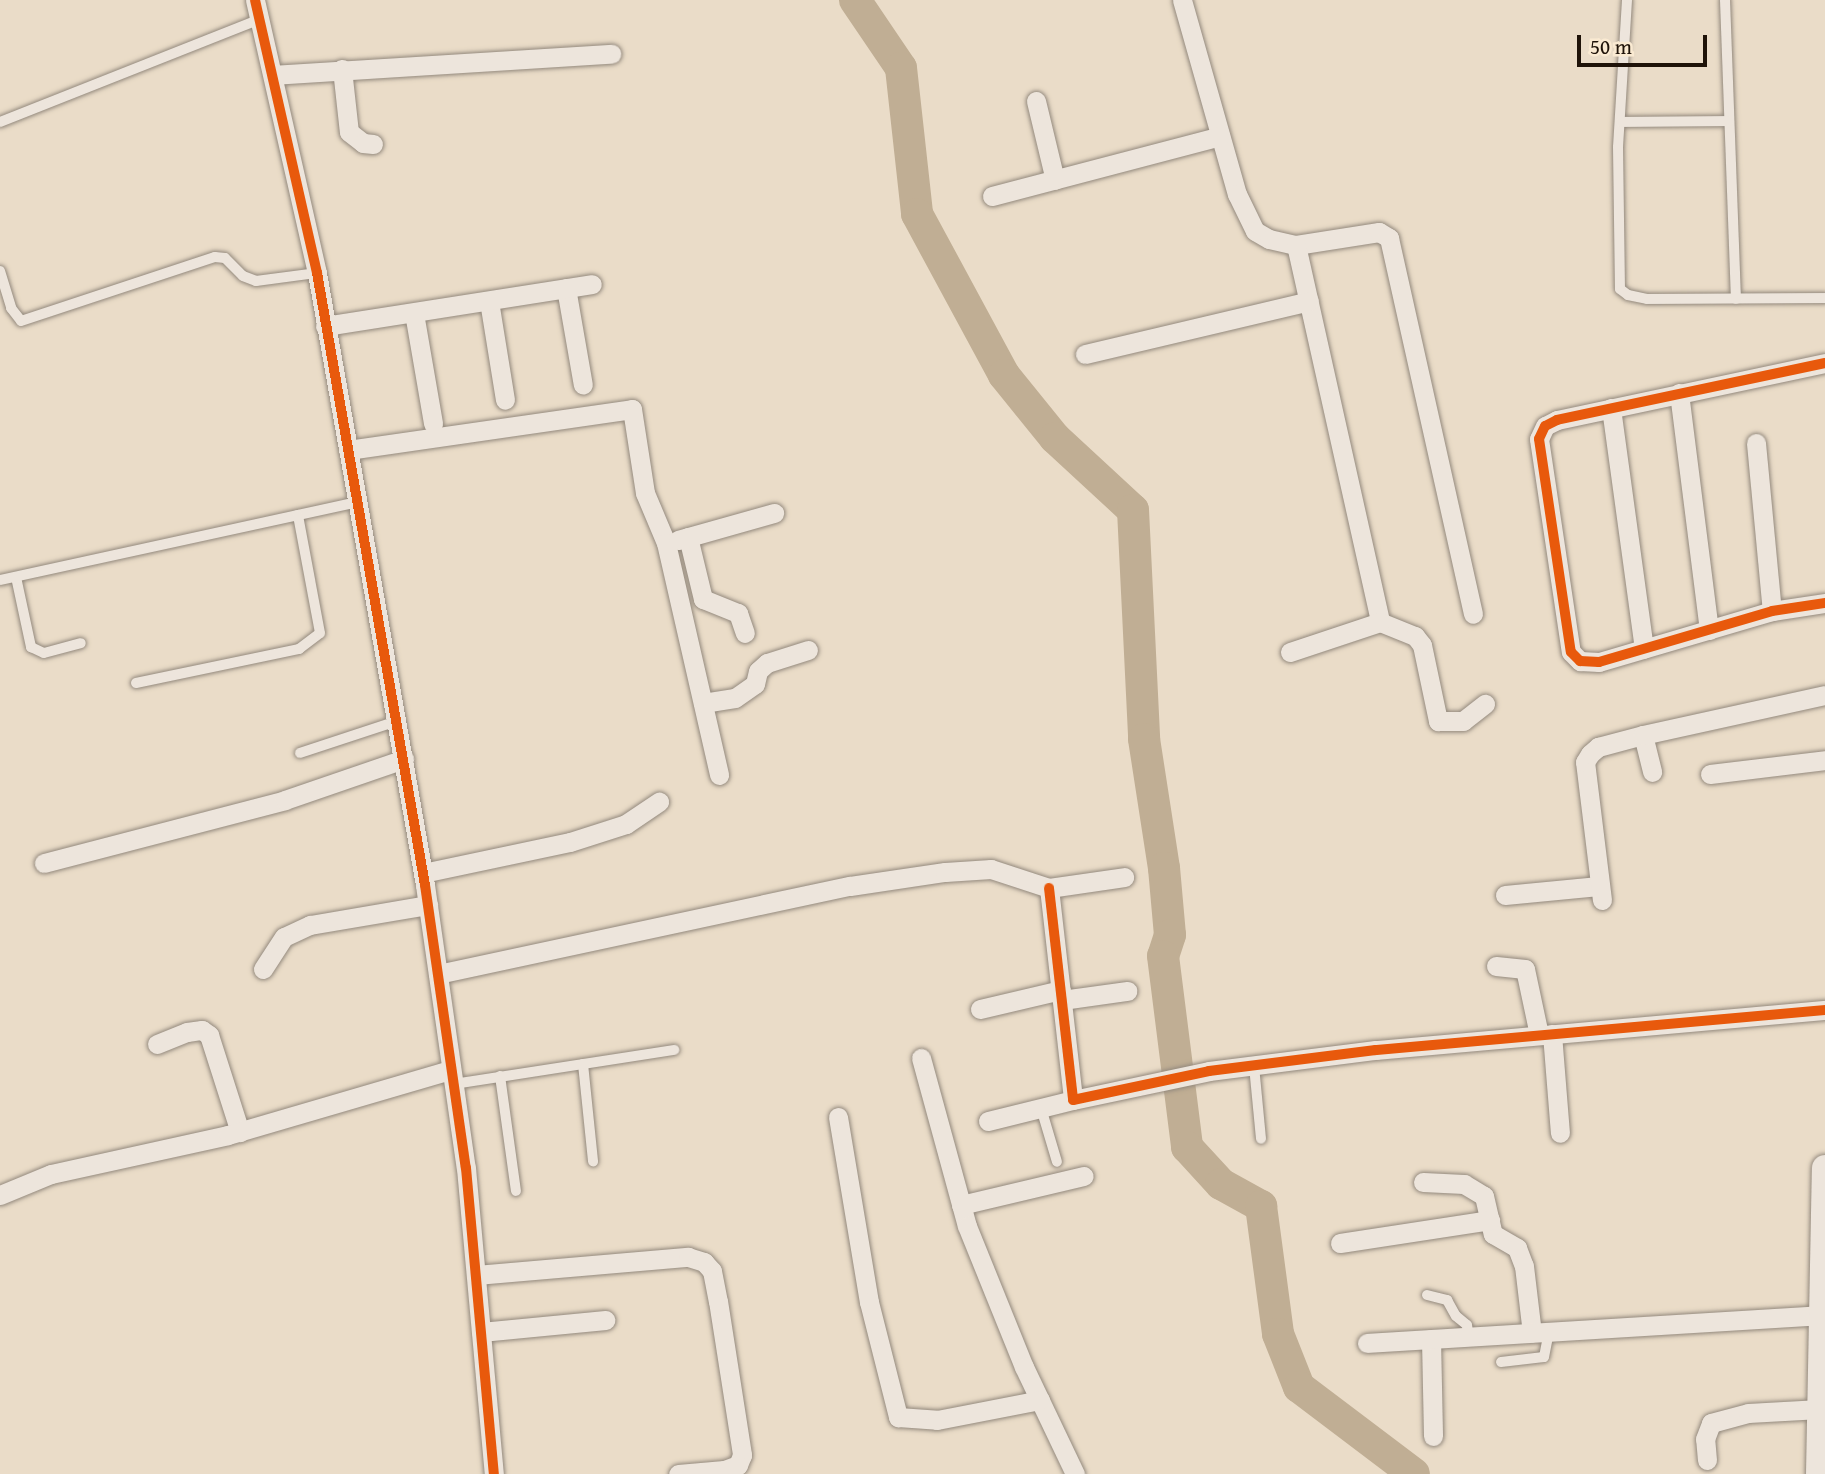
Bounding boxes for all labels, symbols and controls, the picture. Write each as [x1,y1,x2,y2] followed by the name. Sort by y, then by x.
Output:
[1580,21,1710,65] scale bar
[1590,31,1632,62] text: 50 m

